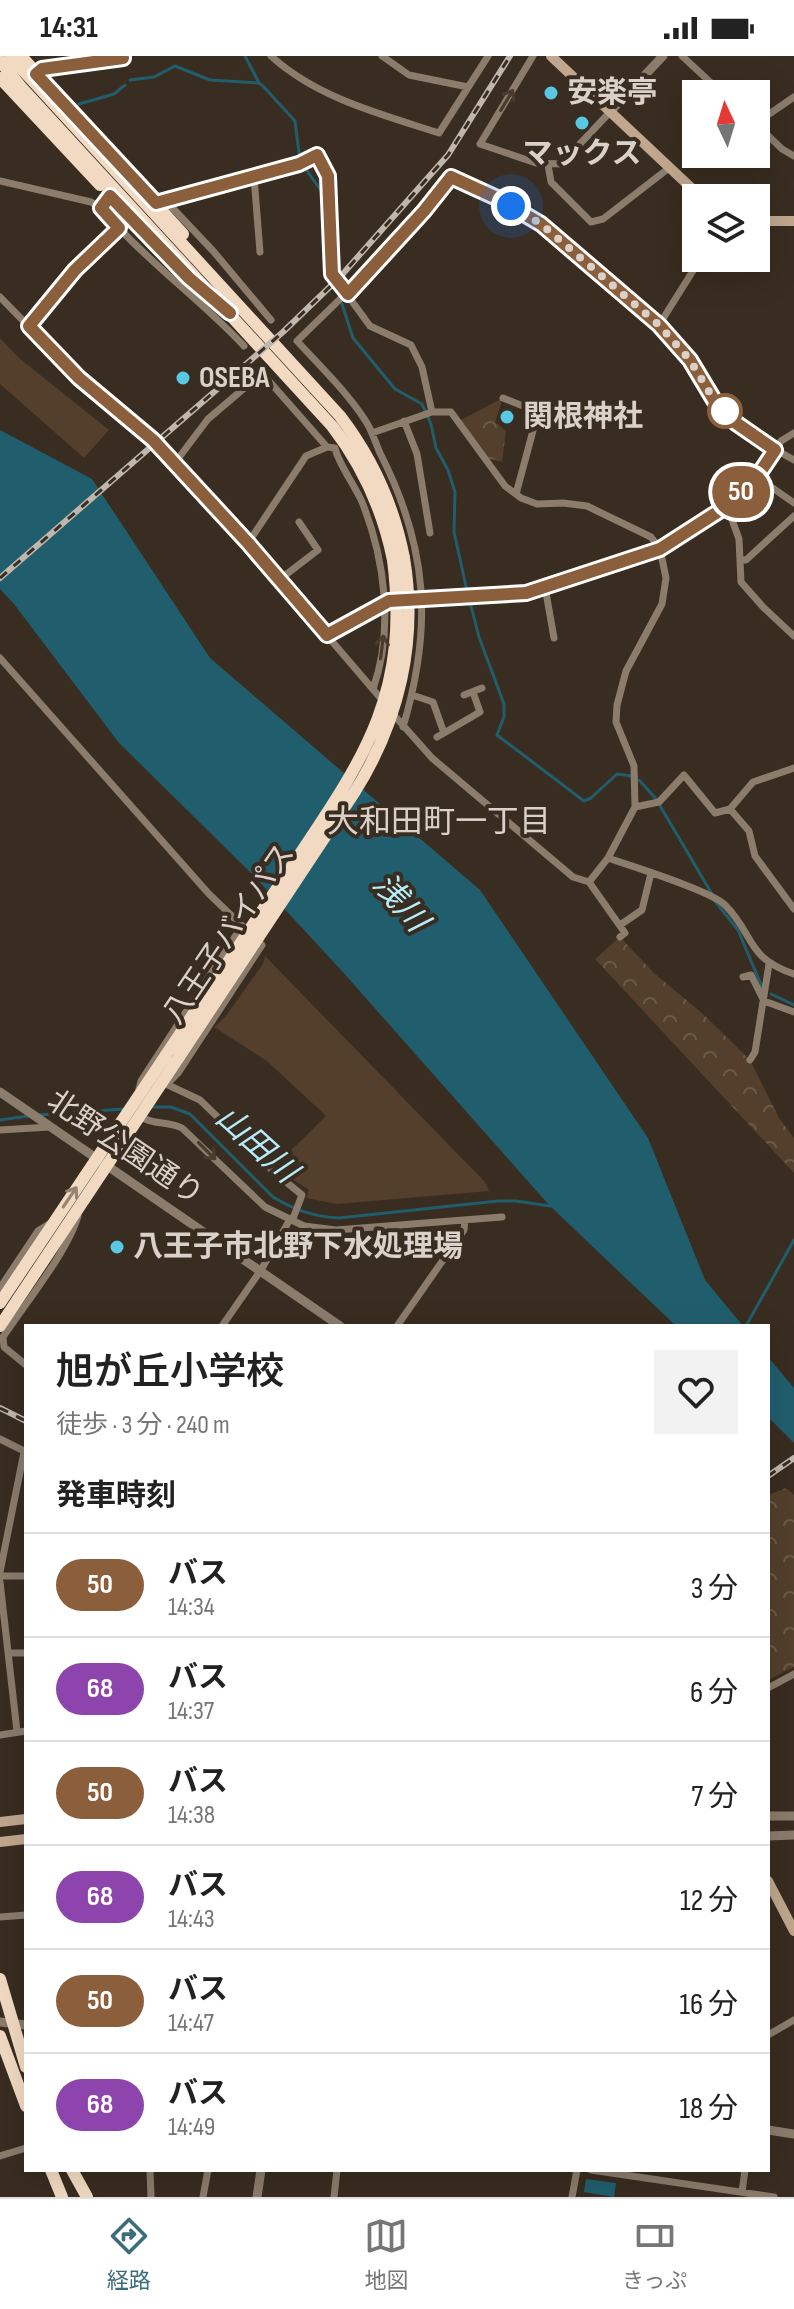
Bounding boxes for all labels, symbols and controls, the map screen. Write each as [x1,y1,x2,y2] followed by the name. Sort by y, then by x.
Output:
[40,10,98,46] text: 14:31
[567,75,657,111] place label: 安楽亭
[682,80,770,168] north arrow
[682,80,770,272] map controls
[542,84,560,102] marker: 安楽亭
[499,89,515,112] one-way arrow
[573,114,591,132] marker: マックス
[522,136,642,172] place label: マックス
[682,184,770,272] button: layers
[491,186,531,226] your location
[199,360,270,396] place label: OSEBA
[174,369,192,387] marker: OSEBA
[708,394,742,428] unlabelled marker
[523,399,643,435] place label: 関根神社
[498,408,516,426] marker: 関根神社
[705,466,777,518] line badge: 50
[728,475,754,508] text: 50
[375,634,390,660] one-way arrow
[327,803,551,842] district label: 大和田町一丁目
[156,837,302,1031] street label: 八王子バイパス
[364,866,438,942] water label: 浅川
[40,1083,210,1213] street label: 北野公園通り
[207,1098,307,1194] water label: 山田川
[197,1141,216,1160] one-way arrow
[63,1186,79,1209] one-way arrow
[133,1229,463,1265] place label: 八王子市北野下水処理場
[108,1238,126,1256] marker: 八王子市北野下水処理場
[56,1350,284,1395] text: 旭が丘小学校
[654,1350,738,1434] button: heart
[56,1410,230,1441] text: 徒歩 · 3 分 · 240 m
[56,1478,176,1514] text: 発車時刻
[168,1556,228,1592] text: バス
[87,1568,113,1601] text: 50
[691,1571,738,1607] text: 3 分
[168,1592,215,1623] text: 14:34
[168,1660,228,1696] text: バス
[87,1672,113,1705] text: 68
[690,1675,738,1711] text: 6 分
[168,1696,214,1727] text: 14:37
[168,1764,228,1800] text: バス
[87,1776,113,1809] text: 50
[691,1779,738,1815] text: 7 分
[168,1800,215,1831] text: 14:38
[168,1868,228,1904] text: バス
[87,1880,113,1913] text: 68
[680,1883,738,1919] text: 12 分
[168,1904,215,1935] text: 14:43
[168,1972,228,2008] text: バス
[87,1984,113,2017] text: 50
[680,1987,738,2023] text: 16 分
[168,2008,214,2039] text: 14:47
[168,2076,228,2112] text: バス
[87,2088,113,2121] text: 68
[680,2091,738,2127] text: 18 分
[168,2112,215,2143] text: 14:49
[107,2214,151,2295] tab: 経路
[364,2214,408,2295] tab: 地図
[622,2214,687,2295] tab: きっぷ

